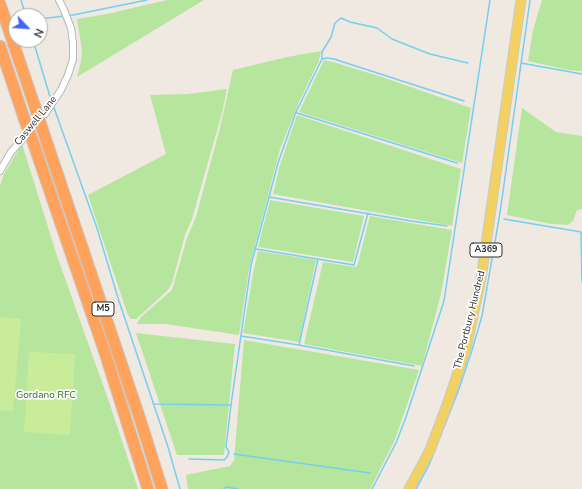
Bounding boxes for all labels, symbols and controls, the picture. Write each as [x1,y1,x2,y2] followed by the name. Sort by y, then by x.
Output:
[8,8,48,48] north arrow
[30,26,47,40] text: N
[12,94,60,148] street label: Caswell Lane
[470,243,502,257] road number: A369
[452,270,488,370] street label: The Portbury Hundred
[92,302,114,316] road number: M5
[16,390,76,402] park label: Gordano RFC

